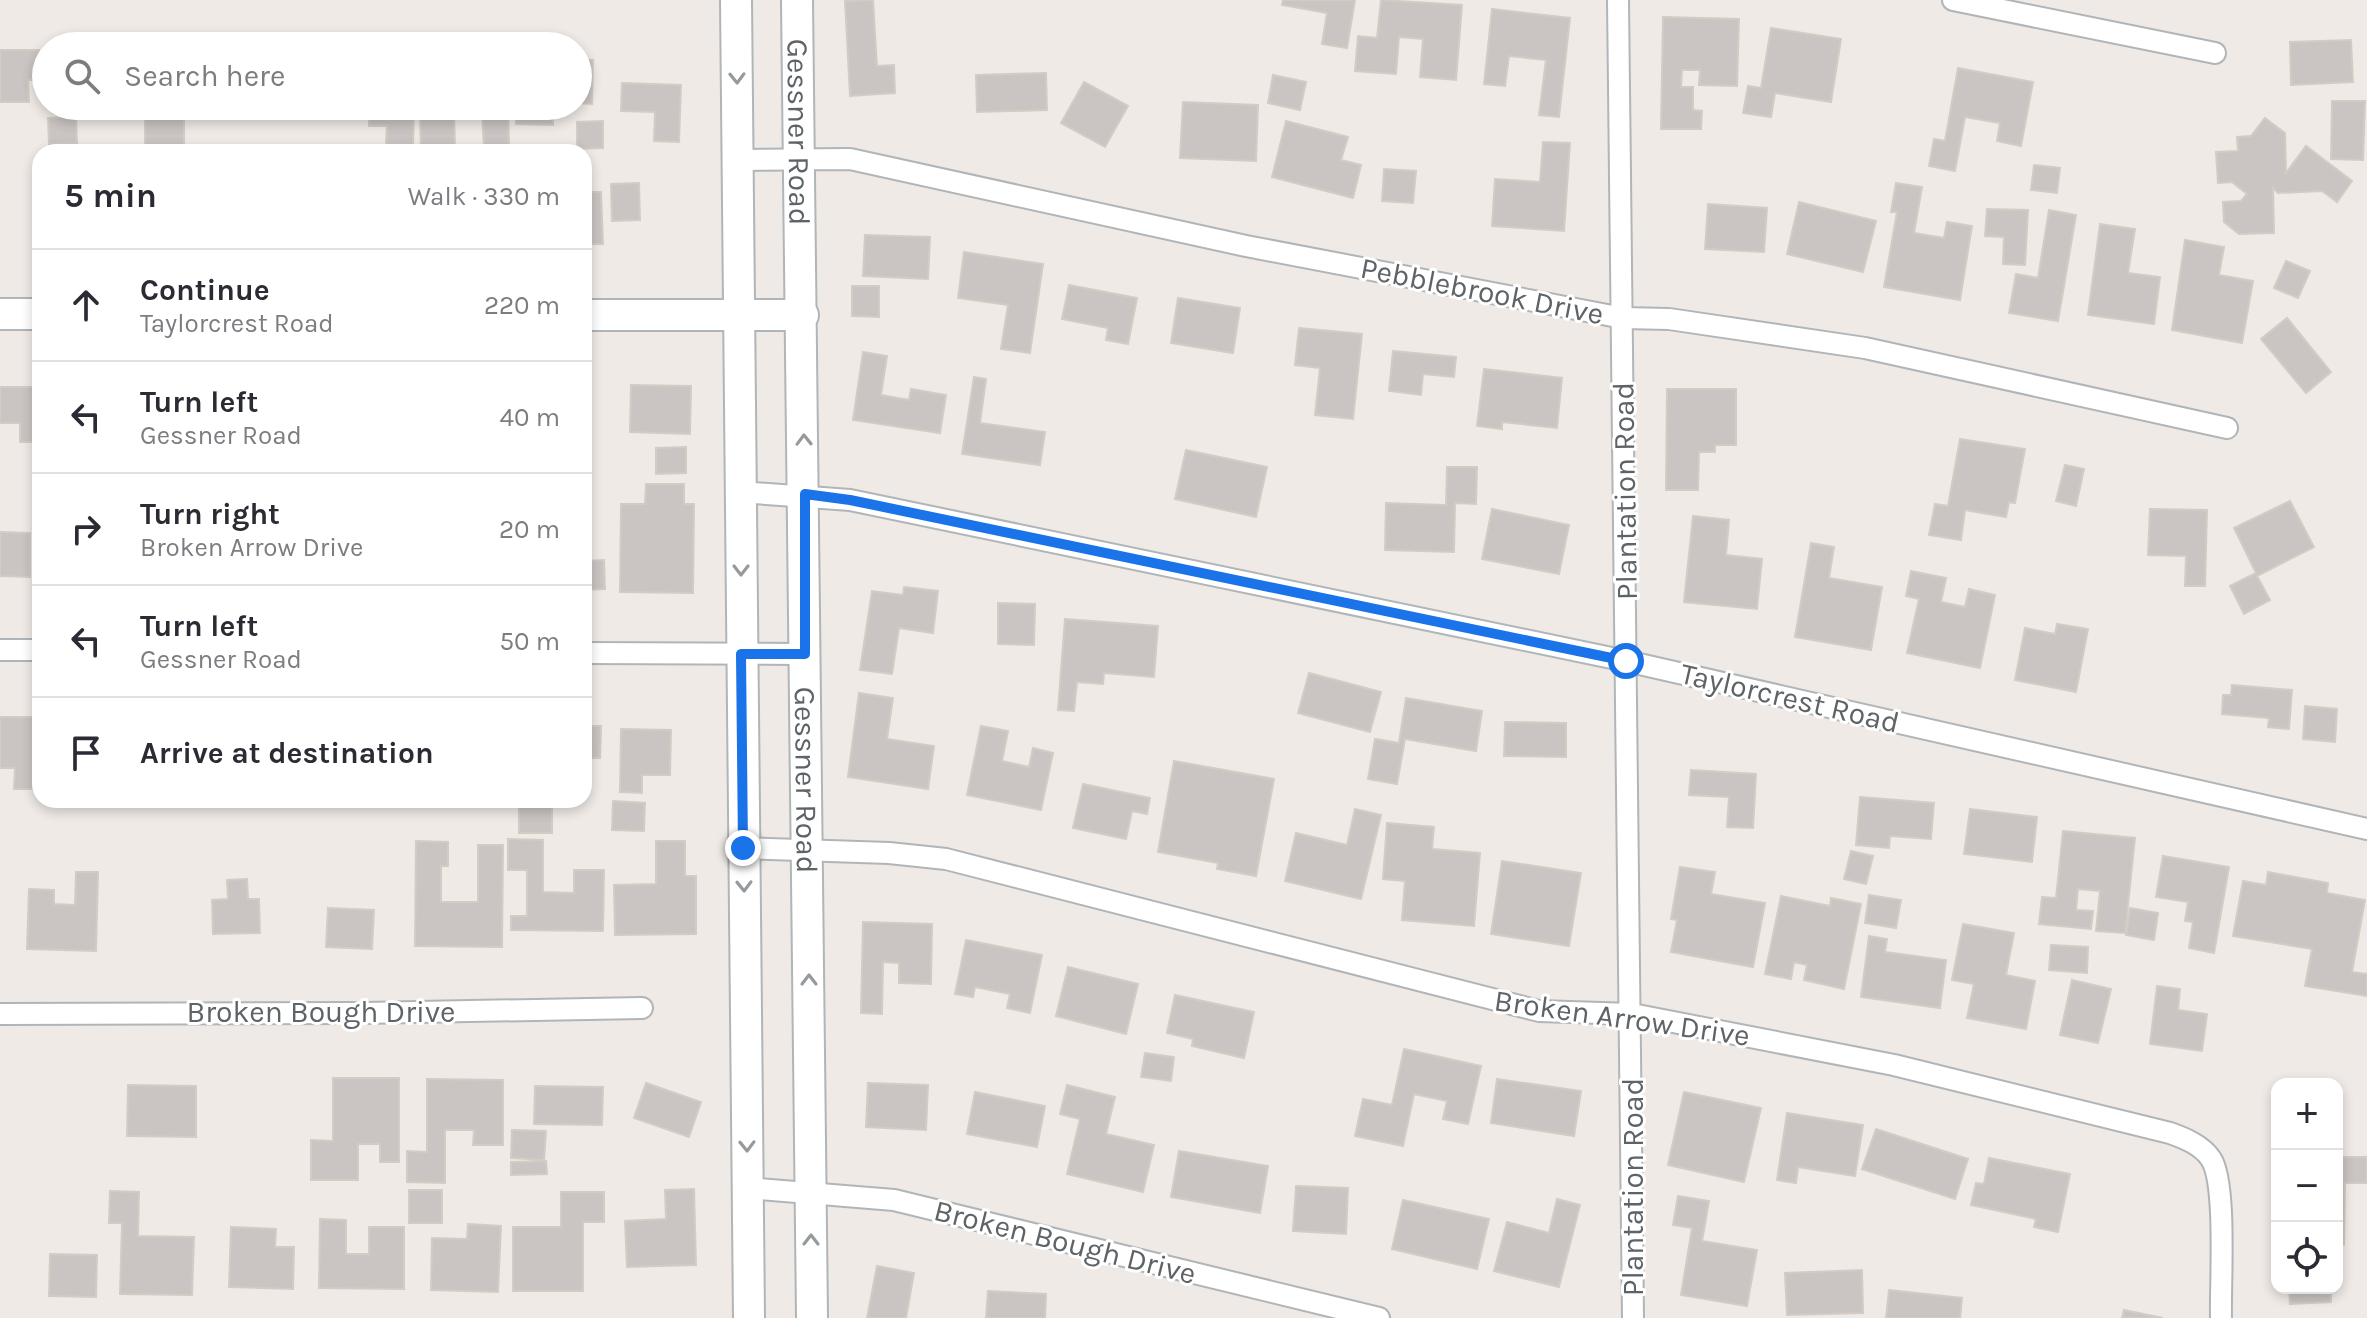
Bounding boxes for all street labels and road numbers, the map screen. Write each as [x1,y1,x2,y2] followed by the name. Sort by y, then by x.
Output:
[779,38,818,226] street label: Gessner Road
[1357,250,1607,332] street label: Pebblebrook Drive
[1605,382,1645,600] street label: Plantation Road
[1677,655,1903,741] street label: Taylorcrest Road
[787,686,825,874] street label: Gessner Road
[1492,982,1752,1054] street label: Broken Arrow Drive
[187,994,455,1030] street label: Broken Bough Drive
[1615,1078,1651,1296] street label: Plantation Road
[930,1192,1200,1292] street label: Broken Bough Drive

